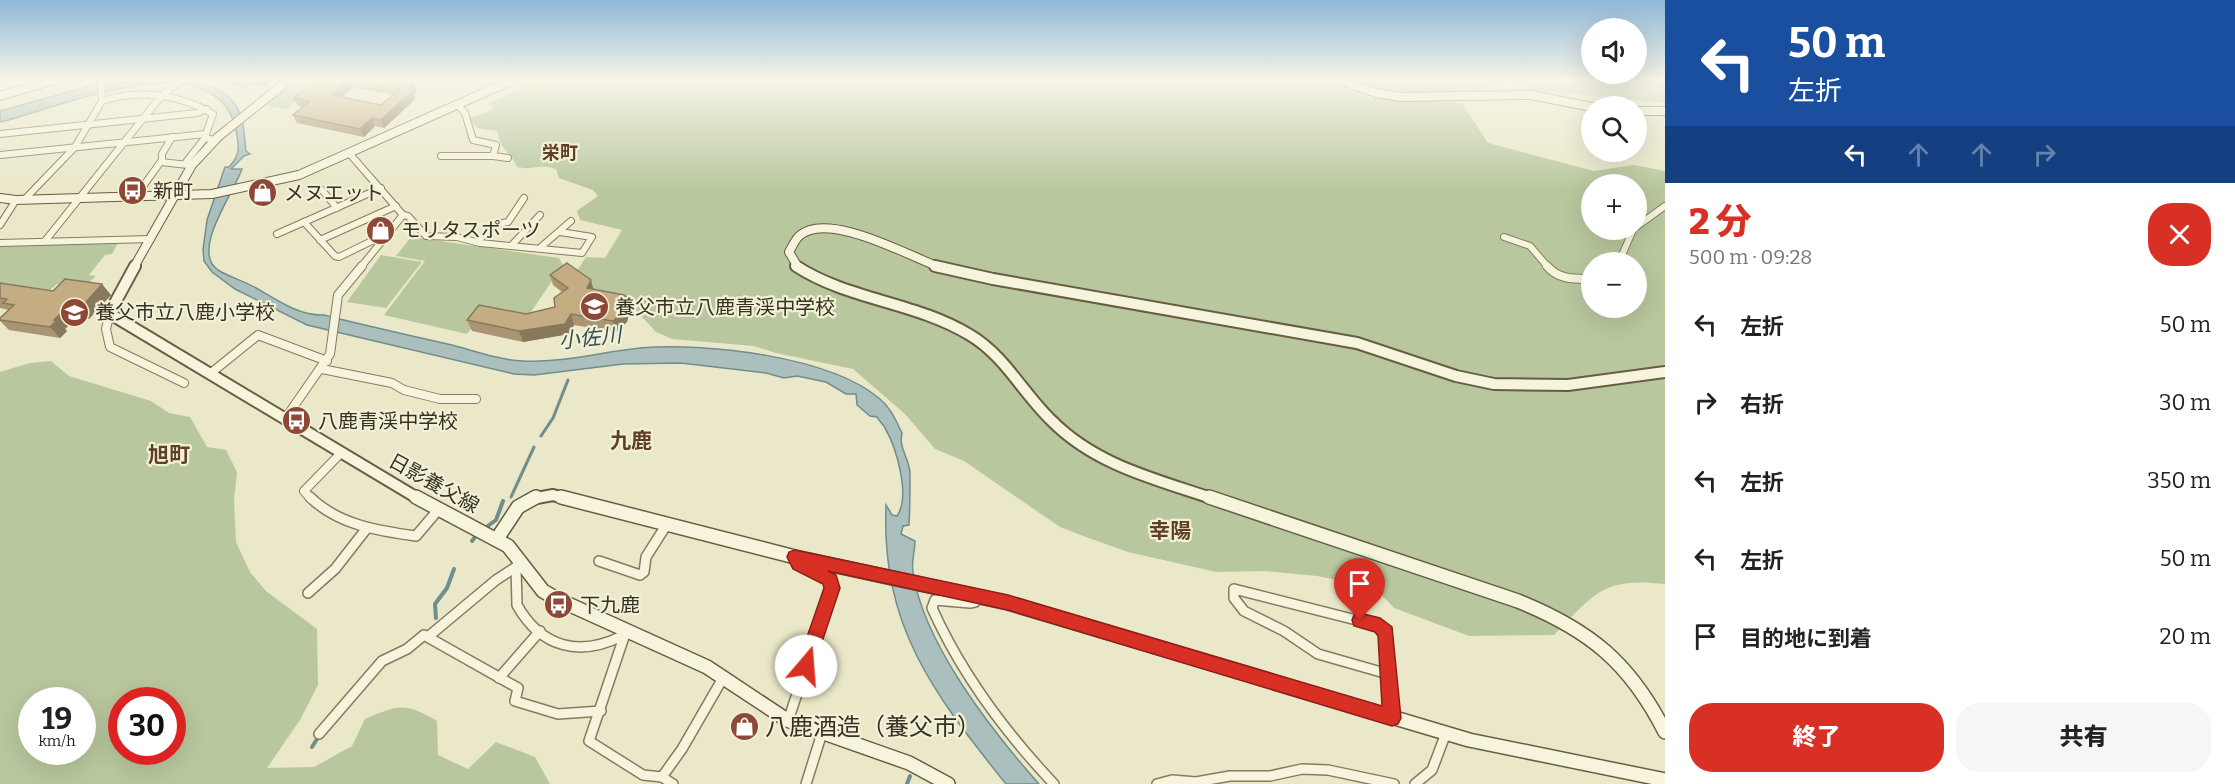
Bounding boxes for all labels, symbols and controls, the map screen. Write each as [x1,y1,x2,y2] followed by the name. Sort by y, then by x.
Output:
[1581,18,1647,318] map controls
[1581,18,1647,84] button: sound
[1788,18,1885,68] text: 50 m
[1689,24,1767,102] icon: left
[1788,75,1842,107] text: 左折
[1581,96,1647,162] button: search
[1839,138,1872,171] icon: left
[1902,138,1935,171] icon: ahead
[1965,138,1998,171] icon: ahead
[2028,138,2061,171] icon: right
[542,142,578,164] district label: 栄町
[1581,174,1647,240] button: +
[116,175,148,207] bus stop icon: 新町
[247,177,279,209] shop icon: メヌエット
[153,179,193,203] place label: 新町
[284,181,384,205] place label: メヌエット
[1689,200,1752,244] text: 2 分
[2148,203,2211,266] button: close
[364,214,396,246] shop icon: モリタスポーツ
[401,218,541,242] place label: モリタスポーツ
[1689,245,1812,269] text: 500 m · 09:28
[1581,252,1647,318] button: −
[578,291,610,323] school or university icon: 養父市立八鹿青渓中学校
[615,295,835,319] place label: 養父市立八鹿青渓中学校
[58,296,90,328] school or university icon: 養父市立八鹿小学校
[95,300,275,324] place label: 養父市立八鹿小学校
[1689,308,1722,341] icon: left
[2160,311,2211,338] text: 50 m
[1740,313,1784,340] text: 左折
[557,322,625,354] water label: 小佐川
[1689,386,1722,419] icon: right
[2159,389,2211,416] text: 30 m
[1740,391,1784,418] text: 右折
[281,405,313,437] bus stop icon: 八鹿青渓中学校
[318,409,458,433] place label: 八鹿青渓中学校
[610,428,652,454] district label: 九鹿
[148,442,190,468] district label: 旭町
[384,448,484,518] street label: 日影養父線
[1689,464,1722,497] icon: left
[2147,467,2211,494] text: 350 m
[1740,469,1784,496] text: 左折
[1149,518,1191,544] district label: 幸陽
[1689,542,1722,575] icon: left
[2160,545,2211,572] text: 50 m
[1740,547,1784,574] text: 左折
[1334,558,1385,620] pin
[1343,567,1376,600] icon: arrive
[543,589,575,621] bus stop icon: 下九鹿
[580,593,640,617] place label: 下九鹿
[1689,620,1722,653] icon: arrive
[2160,623,2211,650] text: 20 m
[1740,625,1872,652] text: 目的地に到着
[774,634,838,698] position arrow
[108,687,186,765] speed limit sign: 30
[42,701,72,737] text: 19
[1689,703,1944,772] button: 終了
[1956,703,2211,772] button: 共有
[728,711,760,743] shop icon: 八鹿酒造（養父市）
[765,713,981,741] place label: 八鹿酒造（養父市）
[38,732,76,750] text: km/h

